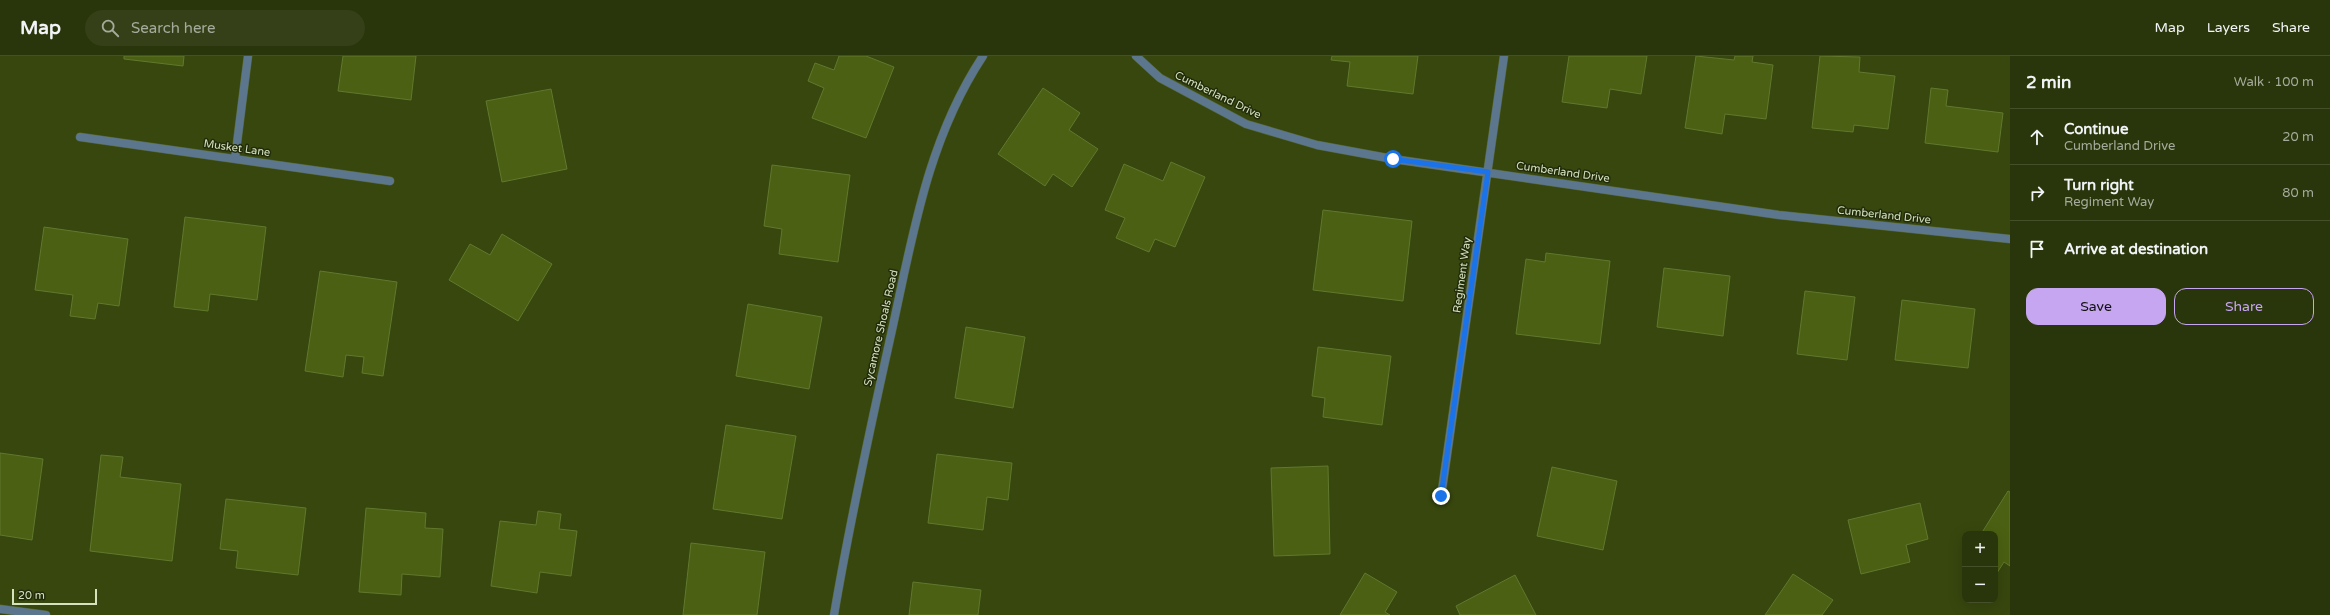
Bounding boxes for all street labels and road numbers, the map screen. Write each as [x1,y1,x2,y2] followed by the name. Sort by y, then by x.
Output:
[1173,69,1263,121] street label: Cumberland Drive
[203,137,271,159] street label: Musket Lane
[1515,159,1611,185] street label: Cumberland Drive
[1836,204,1932,226] street label: Cumberland Drive
[1450,236,1474,314] street label: Regiment Way
[861,269,901,387] street label: Sycamore Shoals Road

